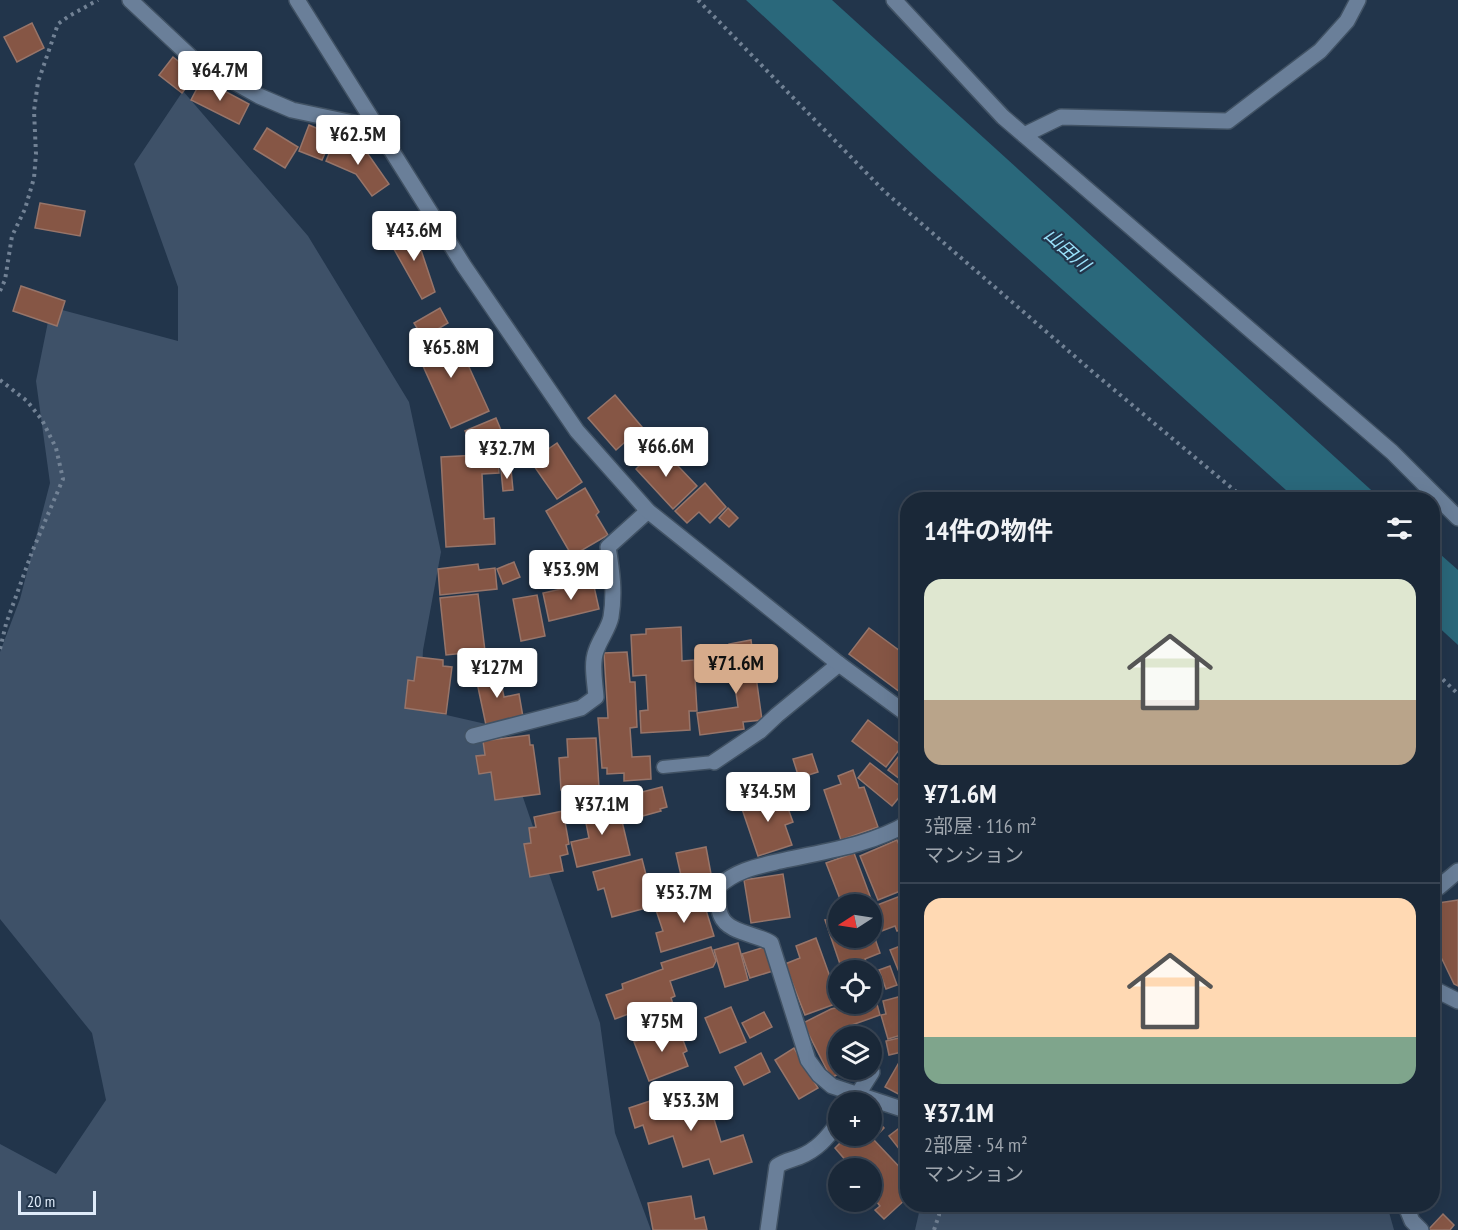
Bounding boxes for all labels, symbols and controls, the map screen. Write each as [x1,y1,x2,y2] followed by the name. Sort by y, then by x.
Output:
[171,51,269,102] pin: ¥64.7M
[192,57,248,83] text: ¥64.7M
[309,115,407,166] pin: ¥62.5M
[330,121,386,147] text: ¥62.5M
[365,211,463,262] pin: ¥43.6M
[386,217,442,243] text: ¥43.6M
[1040,223,1097,278] water label: 山田川
[402,328,500,379] pin: ¥65.8M
[423,334,479,360] text: ¥65.8M
[617,427,715,478] pin: ¥66.6M
[458,429,556,480] pin: ¥32.7M
[638,433,694,459] text: ¥66.6M
[479,435,535,461] text: ¥32.7M
[1383,512,1416,545] icon: filters
[924,514,1053,547] text: 14件の物件
[522,550,620,601] pin: ¥53.9M
[543,556,599,582] text: ¥53.9M
[1116,618,1224,726] icon: home
[687,644,785,695] pin: ¥71.6M
[455,648,539,699] pin: ¥127M
[708,650,764,676] text: ¥71.6M
[471,654,523,680] text: ¥127M
[719,772,817,823] pin: ¥34.5M
[924,777,997,810] text: ¥71.6M
[740,778,796,804] text: ¥34.5M
[553,785,651,836] pin: ¥37.1M
[575,791,629,817] text: ¥37.1M
[924,813,1037,839] text: 3部屋 · 116 m²
[924,842,1024,868] text: マンション
[635,873,733,924] pin: ¥53.7M
[656,879,712,905] text: ¥53.7M
[828,894,882,948] north arrow
[828,894,882,1212] map controls
[1116,937,1224,1045] icon: home
[828,960,882,1014] button: locate
[626,1002,698,1053] pin: ¥75M
[641,1008,683,1034] text: ¥75M
[828,1026,882,1080] button: layers
[642,1081,740,1132] pin: ¥53.3M
[663,1087,719,1113] text: ¥53.3M
[828,1092,882,1146] button: +
[924,1096,994,1129] text: ¥37.1M
[924,1132,1028,1158] text: 2部屋 · 54 m²
[828,1158,882,1212] button: −
[924,1161,1024,1187] text: マンション
[18,1188,96,1216] scale bar
[27,1191,55,1211] text: 20 m

